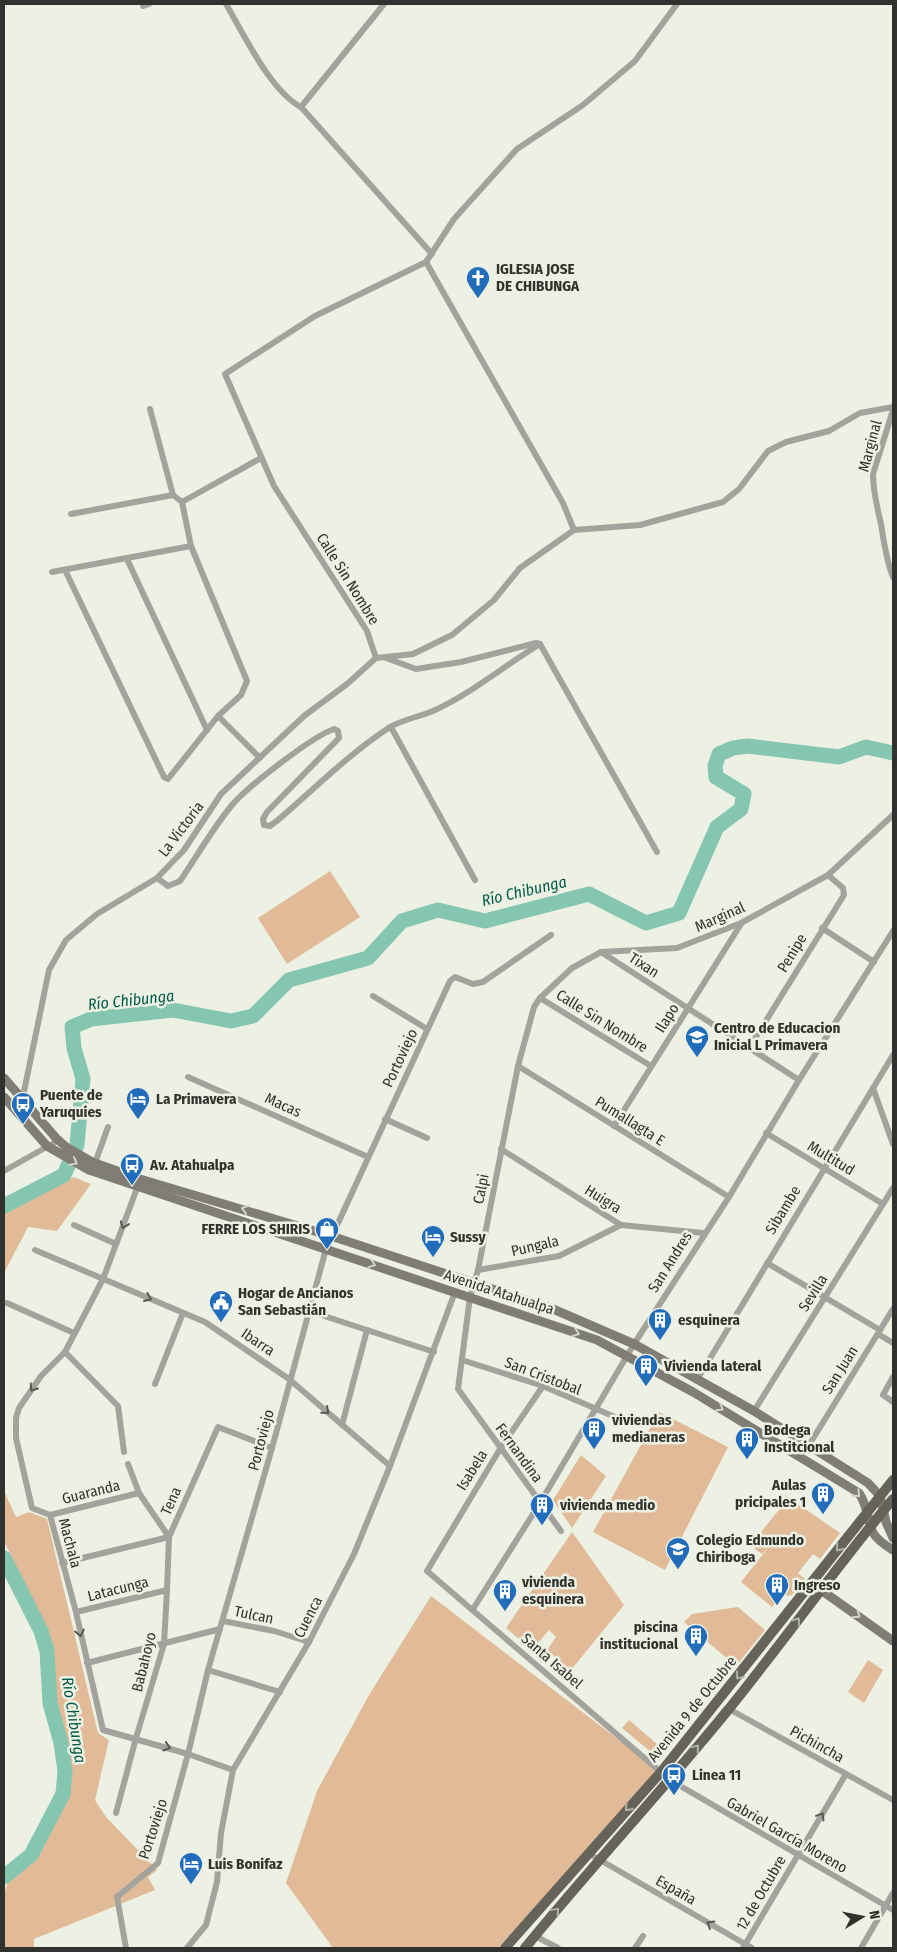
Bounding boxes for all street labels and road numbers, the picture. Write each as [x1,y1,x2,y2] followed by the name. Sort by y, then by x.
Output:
[854,418,886,474] street label: Marginal
[313,530,383,628] street label: Calle Sin Nombre
[154,798,208,860] street label: La Victoria
[692,898,748,936] street label: Marginal
[773,930,811,976] street label: Penipe
[626,949,662,981] street label: Tixan
[553,986,651,1056] street label: Calle Sin Nombre
[651,1000,683,1036] street label: Ilapo
[379,1026,421,1090] street label: Portoviejo
[262,1089,304,1121] street label: Macas
[592,1092,668,1150] street label: Pumallagta E
[804,1137,858,1179] street label: Multitud
[469,1172,493,1206] street label: Calpi
[581,1181,625,1217] street label: Huigra
[762,1183,804,1237] street label: Sibambe
[644,1228,696,1296] street label: San Andres
[509,1232,561,1260] street label: Pungala
[442,1266,556,1318] street label: Avenida Atahualpa
[795,1271,831,1315] street label: Sevilla
[238,1324,278,1360] street label: Ibarra
[818,1343,862,1397] street label: San Juan
[502,1353,584,1399] street label: San Cristobal
[244,1407,278,1473] street label: Portoviejo
[491,1420,547,1486] street label: Fernandina
[453,1446,491,1494] street label: Isabela
[60,1476,122,1508] street label: Guaranda
[157,1484,185,1518] street label: Tena
[55,1516,85,1570] street label: Machala
[86,1573,150,1605] street label: Latacunga
[290,1593,326,1641] street label: Cuenca
[233,1602,275,1628] street label: Tulcan
[128,1630,160,1694] street label: Babahoyo
[518,1630,586,1693] street label: Santa Isabel
[644,1652,740,1766] street label: Avenida 9 de Octubre
[787,1722,847,1766] street label: Pichincha
[724,1793,851,1877] street label: Gabriel García Moreno
[135,1796,171,1862] street label: Portoviejo
[732,1852,790,1934] street label: 12 de Octubre
[653,1871,699,1909] street label: España

